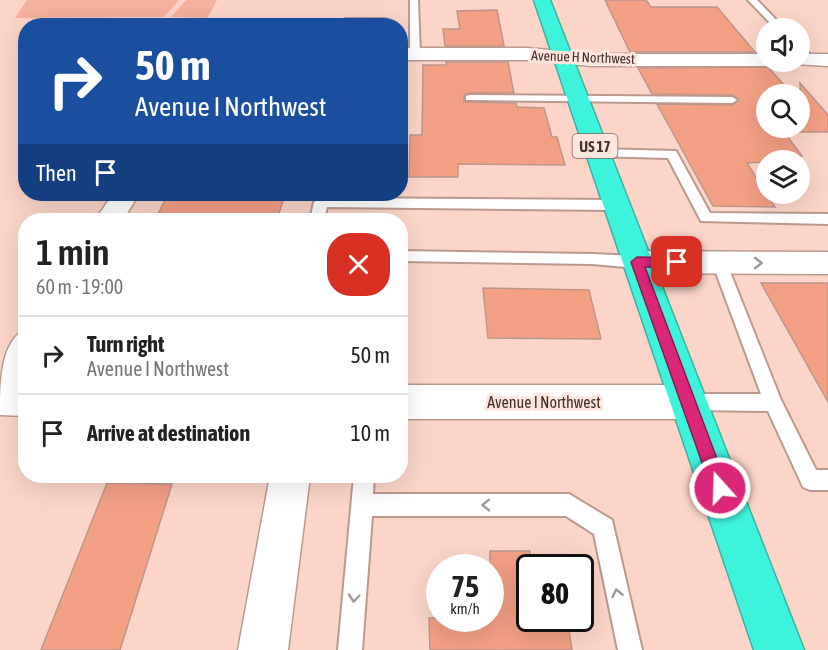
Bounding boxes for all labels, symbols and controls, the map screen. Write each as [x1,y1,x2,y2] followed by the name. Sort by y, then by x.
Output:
[756,18,810,204] map controls
[756,18,810,72] button: sound
[135,41,210,89] text: 50 m
[36,42,114,120] icon: right
[531,47,635,67] street label: Avenue H Northwest
[756,84,810,138] button: search
[135,91,327,122] text: Avenue I Northwest
[572,134,618,158] road number: US 17
[756,150,810,204] button: layers
[89,156,122,189] icon: arrive
[36,160,77,186] text: Then
[36,231,110,273] text: 1 min
[327,233,390,296] button: close
[651,236,702,287] pin
[660,245,693,278] icon: arrive
[754,257,763,269] one-way arrow
[36,275,123,298] text: 60 m · 19:00
[87,331,164,357] text: Turn right
[36,339,69,372] icon: right
[350,342,390,368] text: 50 m
[87,357,229,380] text: Avenue I Northwest
[487,393,601,411] street label: Avenue I Northwest
[36,417,69,450] icon: arrive
[87,420,250,446] text: Arrive at destination
[350,420,390,446] text: 10 m
[688,456,752,520] position arrow
[481,499,490,511] one-way arrow
[516,554,594,632] speed limit sign: 80
[451,569,479,603] text: 75
[612,588,625,598] one-way arrow
[348,594,361,603] one-way arrow
[450,600,480,617] text: km/h

